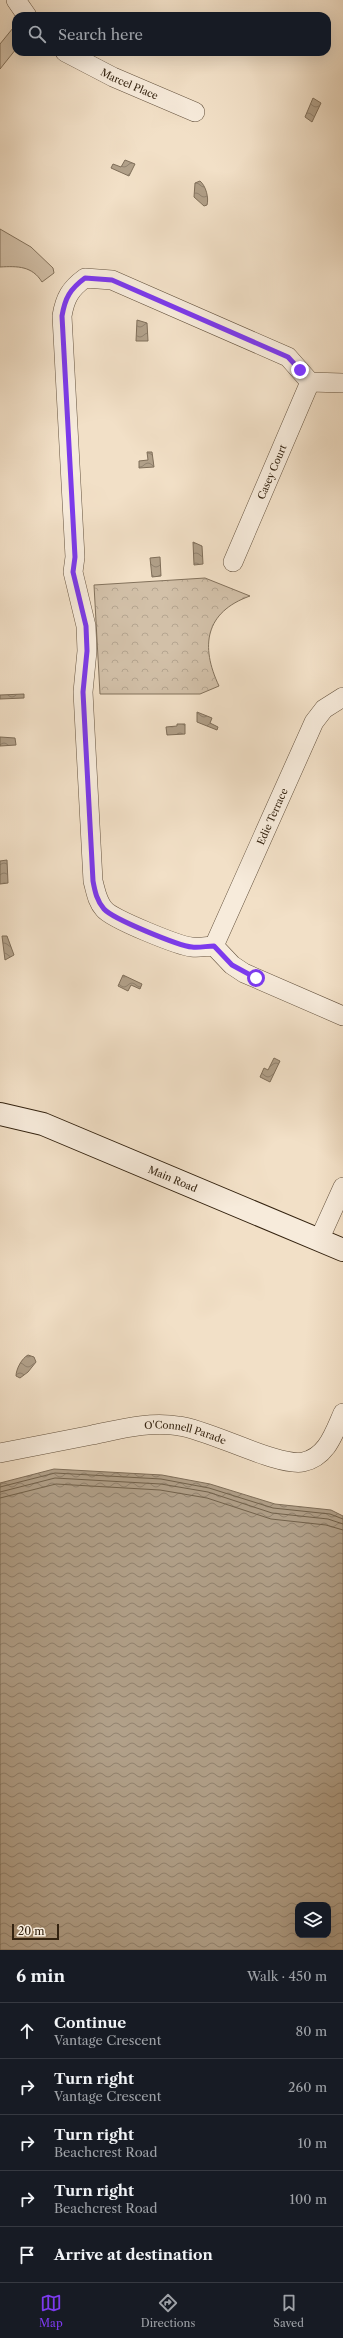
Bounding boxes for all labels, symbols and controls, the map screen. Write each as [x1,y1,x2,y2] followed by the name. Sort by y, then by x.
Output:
[12,12,331,56] search box
[26,23,48,45] icon: search
[58,25,143,44] text: Search here
[98,65,161,102] street label: Marcel Place
[291,361,309,379] route end
[254,442,289,501] street label: Casey Court
[254,786,290,847] street label: Edie Terrace
[247,969,265,987] route start
[146,1162,199,1195] street label: Main Road
[144,1418,229,1447] street label: O'Connell Parade
[295,1902,331,1938] map controls
[295,1902,331,1938] button: layers
[12,1922,59,1941] scale bar
[18,1924,44,1938] text: 20 m
[16,1966,65,1986] text: 6 min
[247,1968,327,1984] text: Walk · 450 m
[54,2013,126,2032] text: Continue
[16,2020,38,2042] icon: ahead
[295,2023,327,2039] text: 80 m
[54,2032,161,2048] text: Vantage Crescent
[54,2069,134,2088] text: Turn right
[16,2076,38,2098] icon: right
[288,2079,327,2095] text: 260 m
[54,2088,161,2104] text: Vantage Crescent
[54,2125,134,2144] text: Turn right
[16,2132,38,2154] icon: right
[298,2135,327,2151] text: 10 m
[54,2144,157,2160] text: Beachcrest Road
[54,2181,134,2200] text: Turn right
[16,2188,38,2210] icon: right
[289,2191,327,2207] text: 100 m
[54,2200,157,2216] text: Beachcrest Road
[16,2244,38,2266] icon: arrive
[54,2245,213,2264] text: Arrive at destination
[39,2292,63,2330] tab: Map
[141,2292,195,2330] tab: Directions
[273,2292,304,2330] tab: Saved

